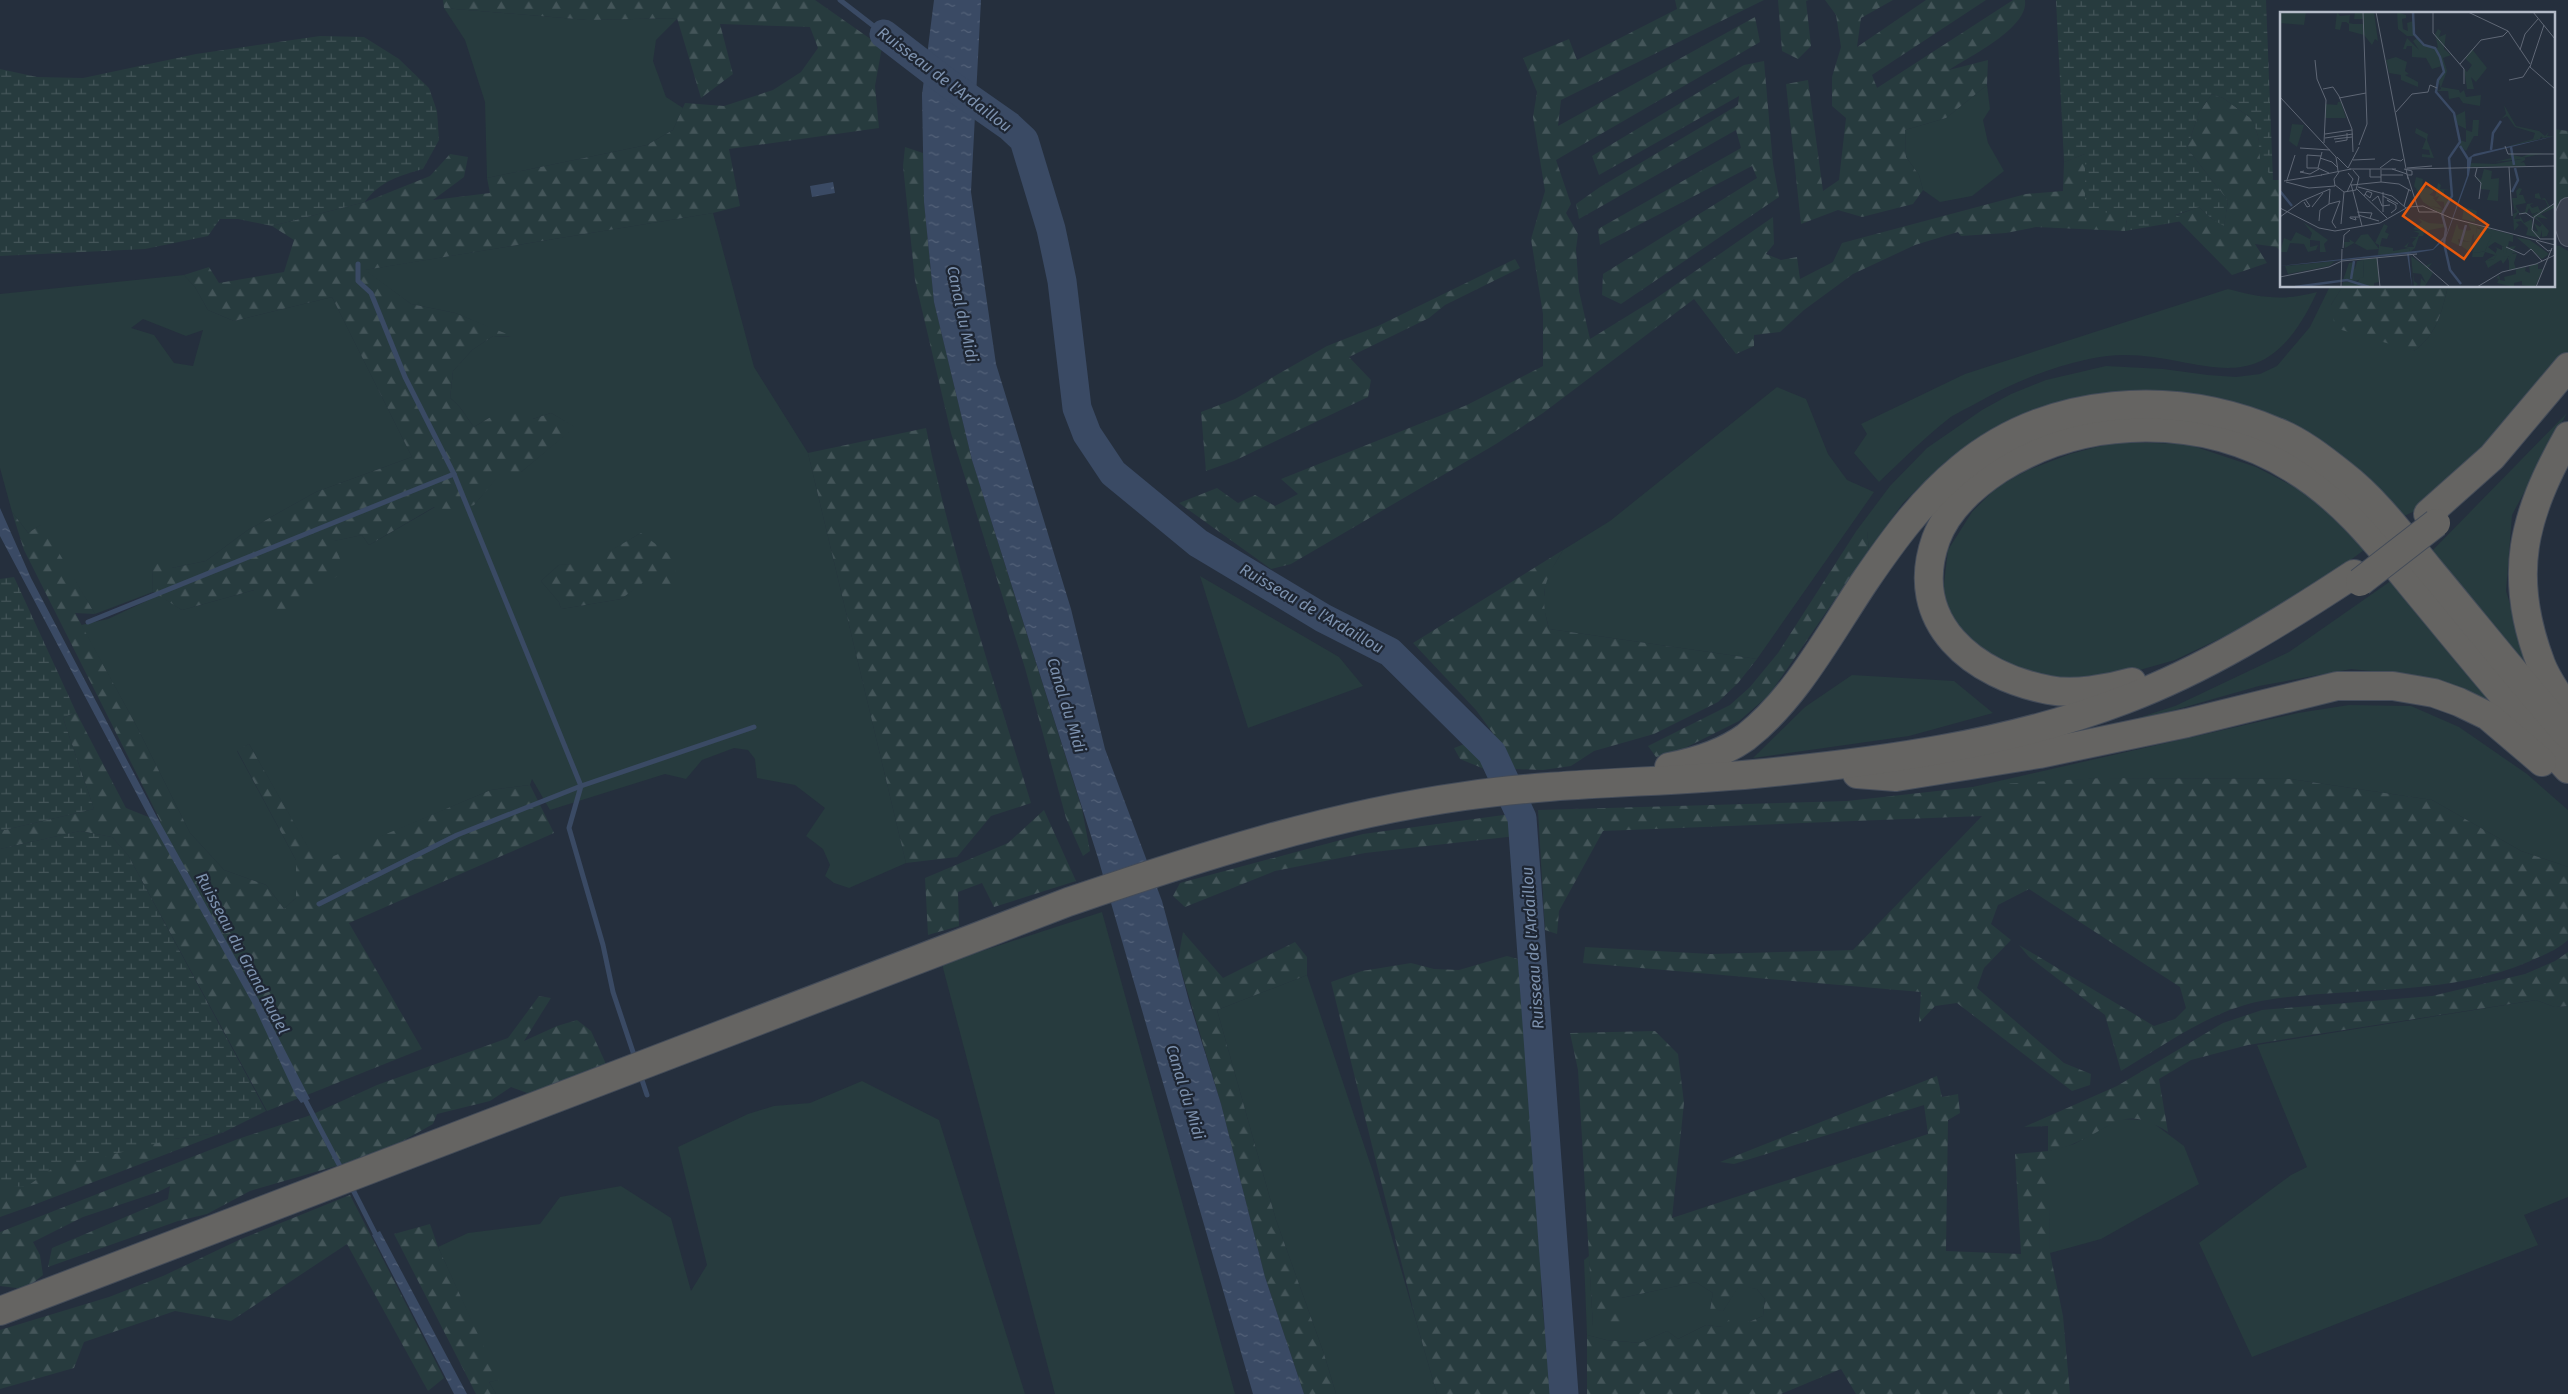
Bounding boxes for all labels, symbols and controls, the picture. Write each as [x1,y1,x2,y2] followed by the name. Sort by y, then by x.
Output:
[2280,12,2556,288] inset map
[874,23,1015,136] water label: Ruisseau de l'Ardaillou
[943,264,982,365] water label: Canal du Midi
[1236,559,1387,657] water label: Ruisseau de l'Ardaillou
[1043,655,1090,755] water label: Canal du Midi
[1517,866,1548,1030] water label: Ruisseau de l'Ardaillou
[192,869,293,1037] water label: Ruisseau du Grand Rudel
[1162,1042,1209,1142] water label: Canal du Midi

